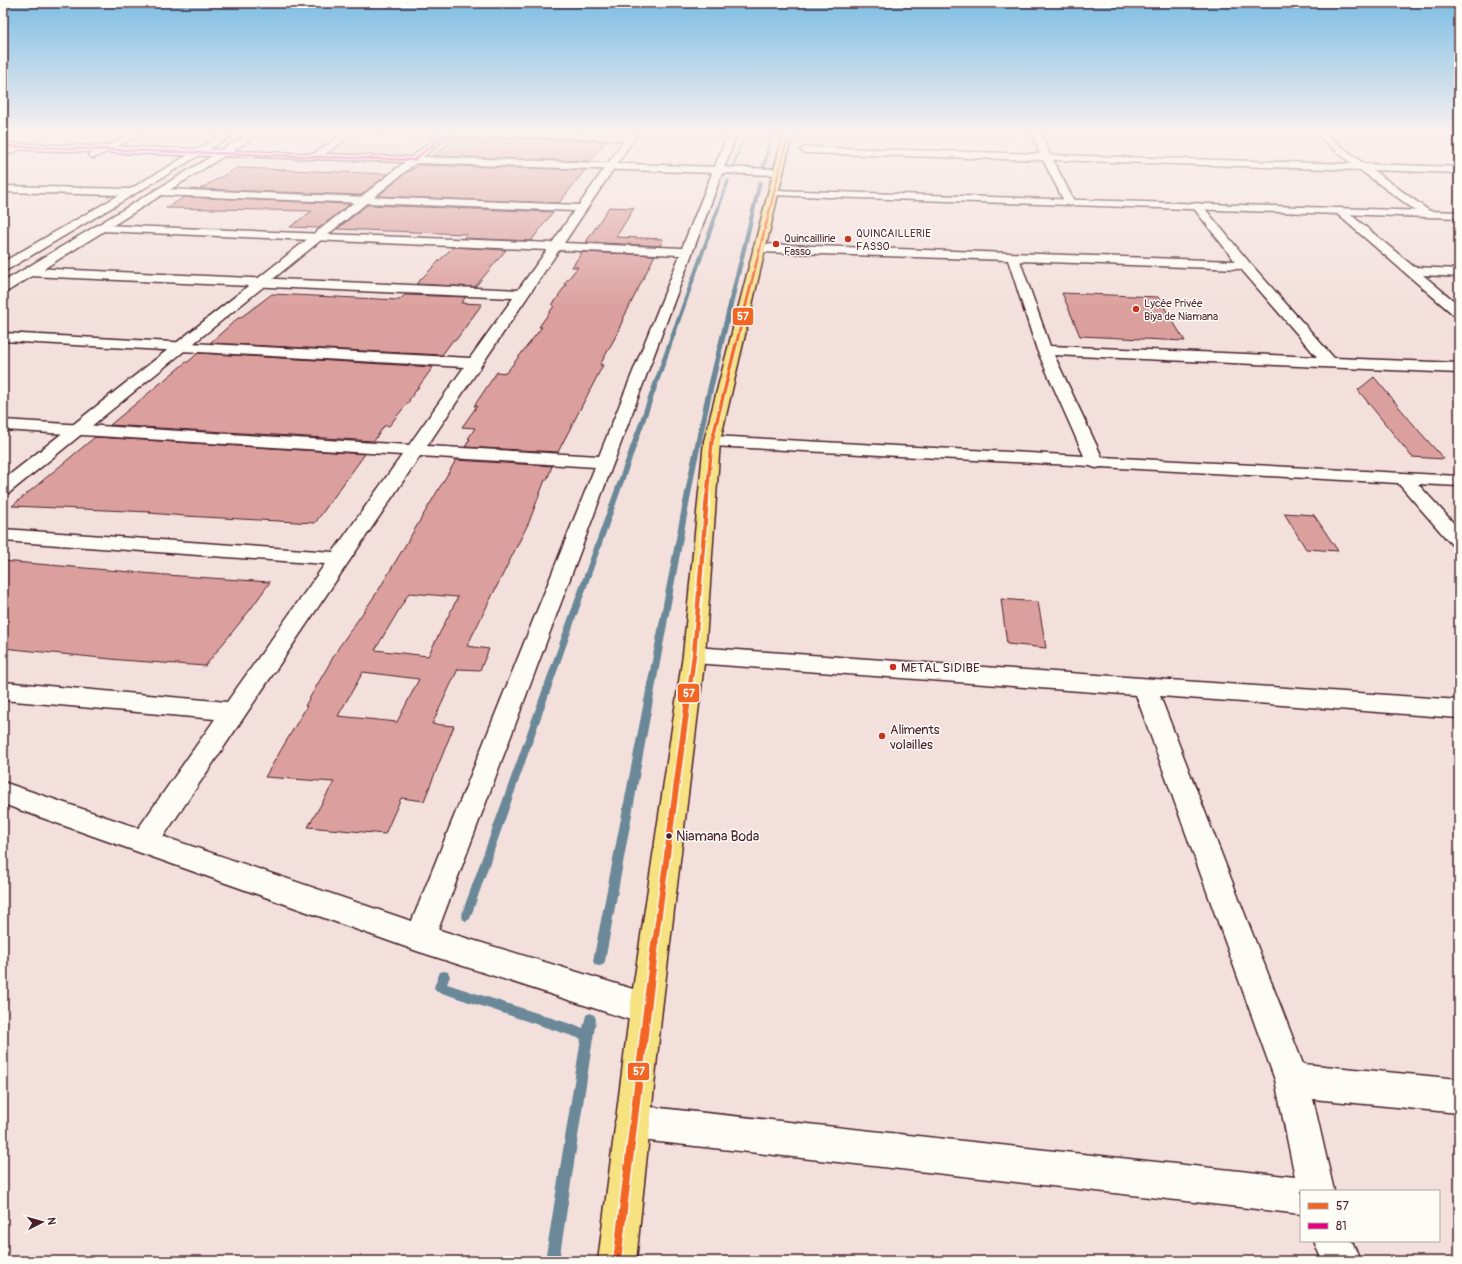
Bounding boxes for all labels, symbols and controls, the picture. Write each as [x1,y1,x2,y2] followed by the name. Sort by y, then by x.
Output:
[856,227,931,253] place label: QUINCAILLERIE FASSO
[784,232,836,258] place label: Quincaillirie Fasso
[843,234,853,244] marker: QUINCAILLERIE FASSO
[771,239,781,249] marker: Quincaillirie Fasso
[1144,297,1218,323] place label: Lycée Privée Biya de Niamana
[1131,304,1141,314] marker: Lycée Privée Biya de Niamana
[732,307,754,326] line badge: 57
[737,310,749,323] text: 57
[901,660,980,676] place label: METAL SIDIBE
[888,662,898,672] marker: METAL SIDIBE
[677,683,700,703] line badge: 57
[683,687,695,700] text: 57
[889,722,940,753] place label: Aliments volailles
[877,731,887,741] marker: Aliments volailles
[676,828,759,845] place label: Niamana Boda
[664,831,674,841] marker: Niamana Boda
[627,1062,650,1081] line badge: 57
[633,1065,645,1078] text: 57
[1300,1190,1440,1242] legend
[1336,1199,1350,1214] text: 57
[22,1202,62,1242] north arrow
[45,1217,58,1226] text: N
[1336,1219,1347,1234] text: 81

